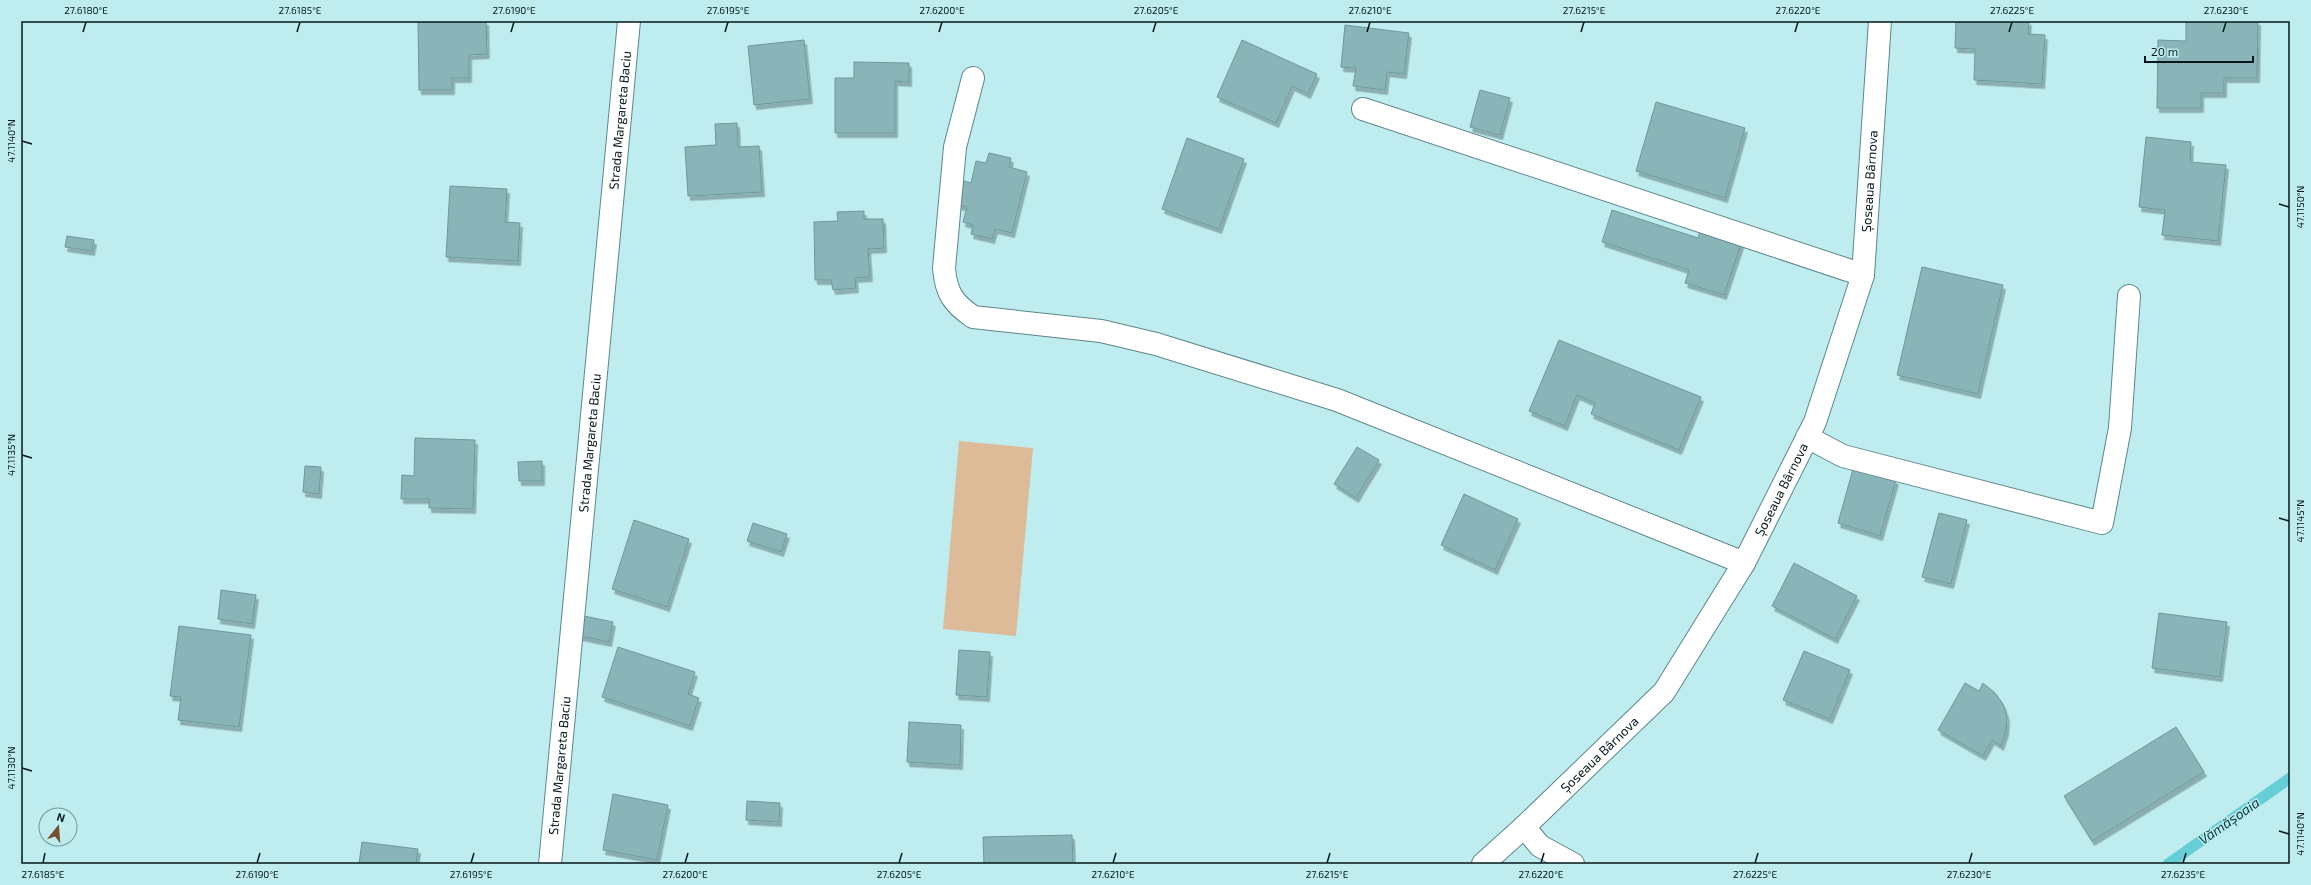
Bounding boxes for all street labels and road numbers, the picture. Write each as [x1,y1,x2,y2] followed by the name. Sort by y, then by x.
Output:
[605,50,634,190] street label: Strada Margareta Baciu
[1858,130,1881,233] street label: Șoseaua Bârnova
[575,373,604,513] street label: Strada Margareta Baciu
[1751,440,1811,539] street label: Șoseaua Bârnova
[545,695,574,836] street label: Strada Margareta Baciu
[1557,713,1642,796] street label: Șoseaua Bârnova

